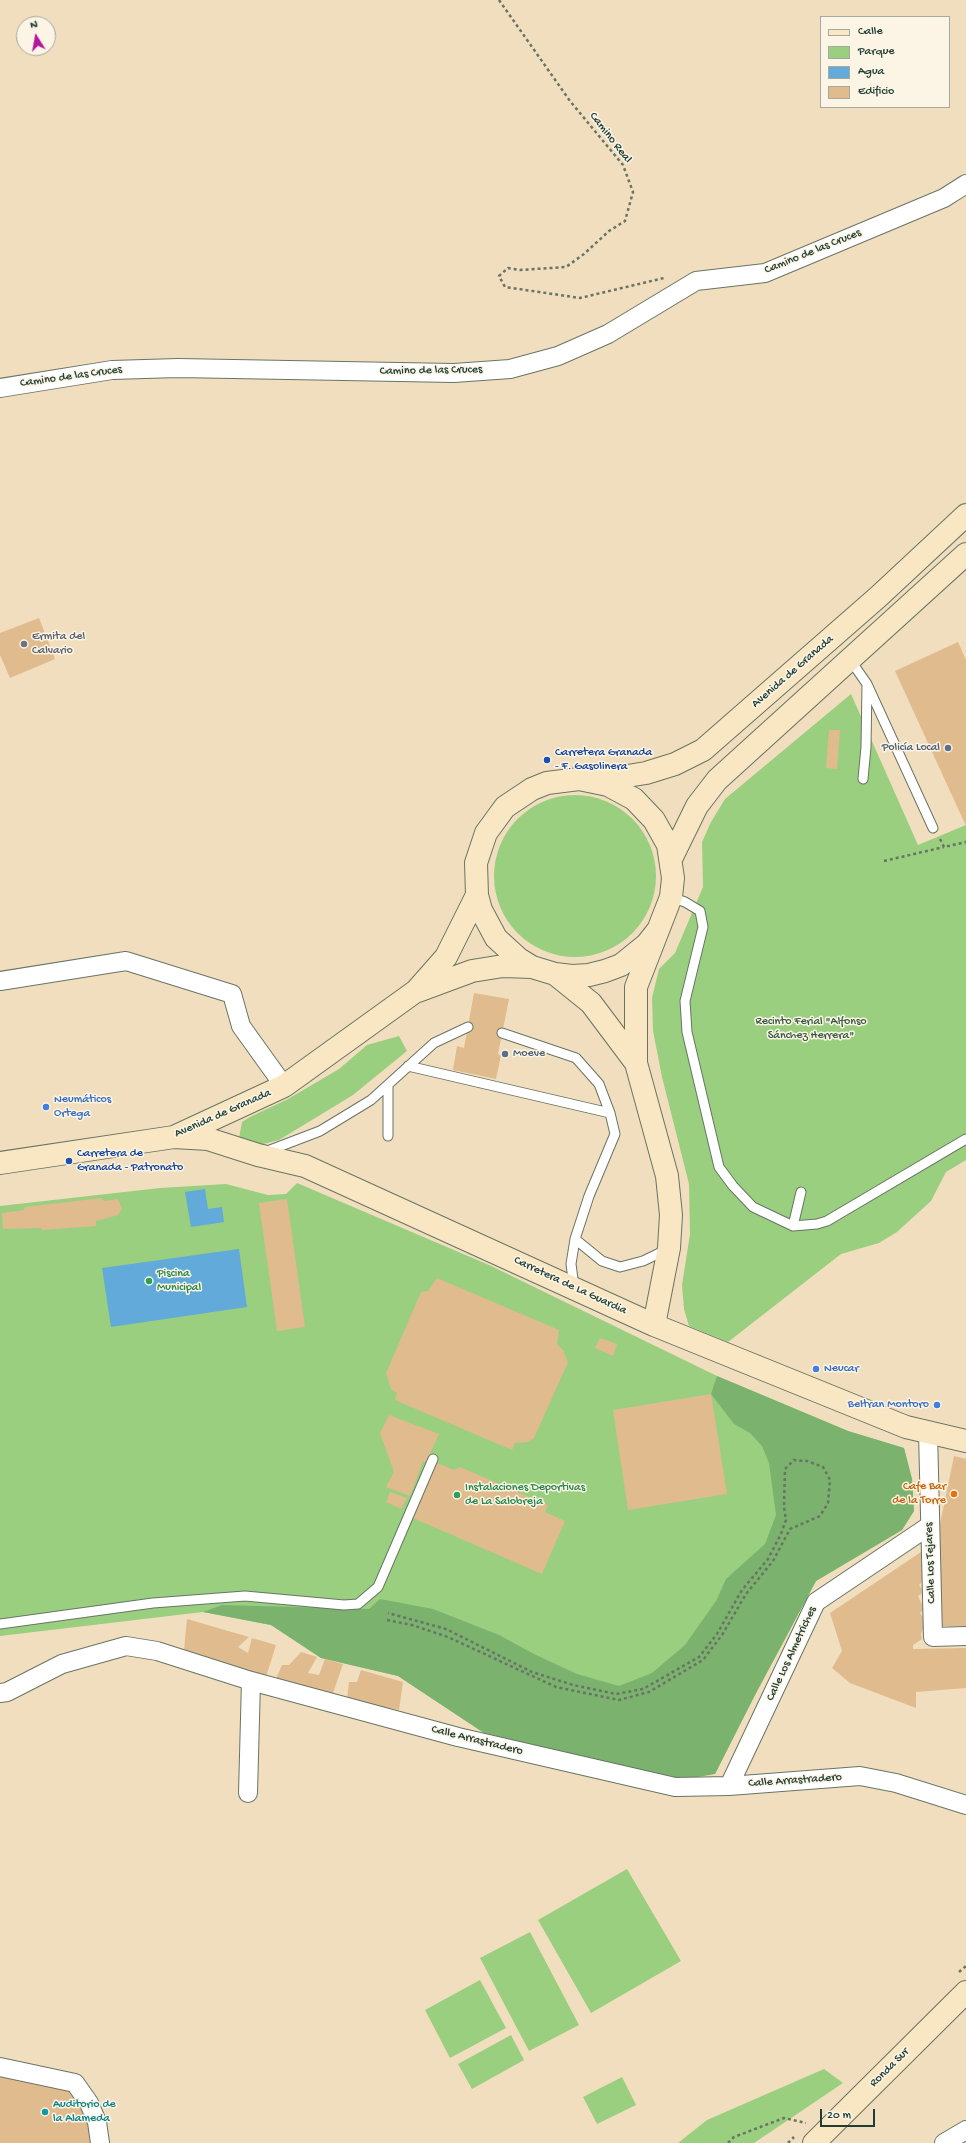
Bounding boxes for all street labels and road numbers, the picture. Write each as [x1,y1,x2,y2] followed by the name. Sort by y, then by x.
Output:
[586,110,634,166] street label: Camino Real
[763,226,863,278] street label: Camino de las Cruces
[19,363,123,391] street label: Camino de las Cruces
[380,363,482,379] street label: Camino de las Cruces
[749,632,837,712] street label: Avenida de Granada
[173,1086,273,1142] street label: Avenida de Granada
[511,1253,629,1319] street label: Carretera de La Guardia
[922,1522,940,1604] street label: Calle Los Tejares
[764,1604,820,1704] street label: Calle Los Almetriches
[430,1723,524,1759] street label: Calle Arrastradero
[748,1771,842,1791] street label: Calle Arrastradero
[867,2045,913,2091] street label: Ronda Sur

